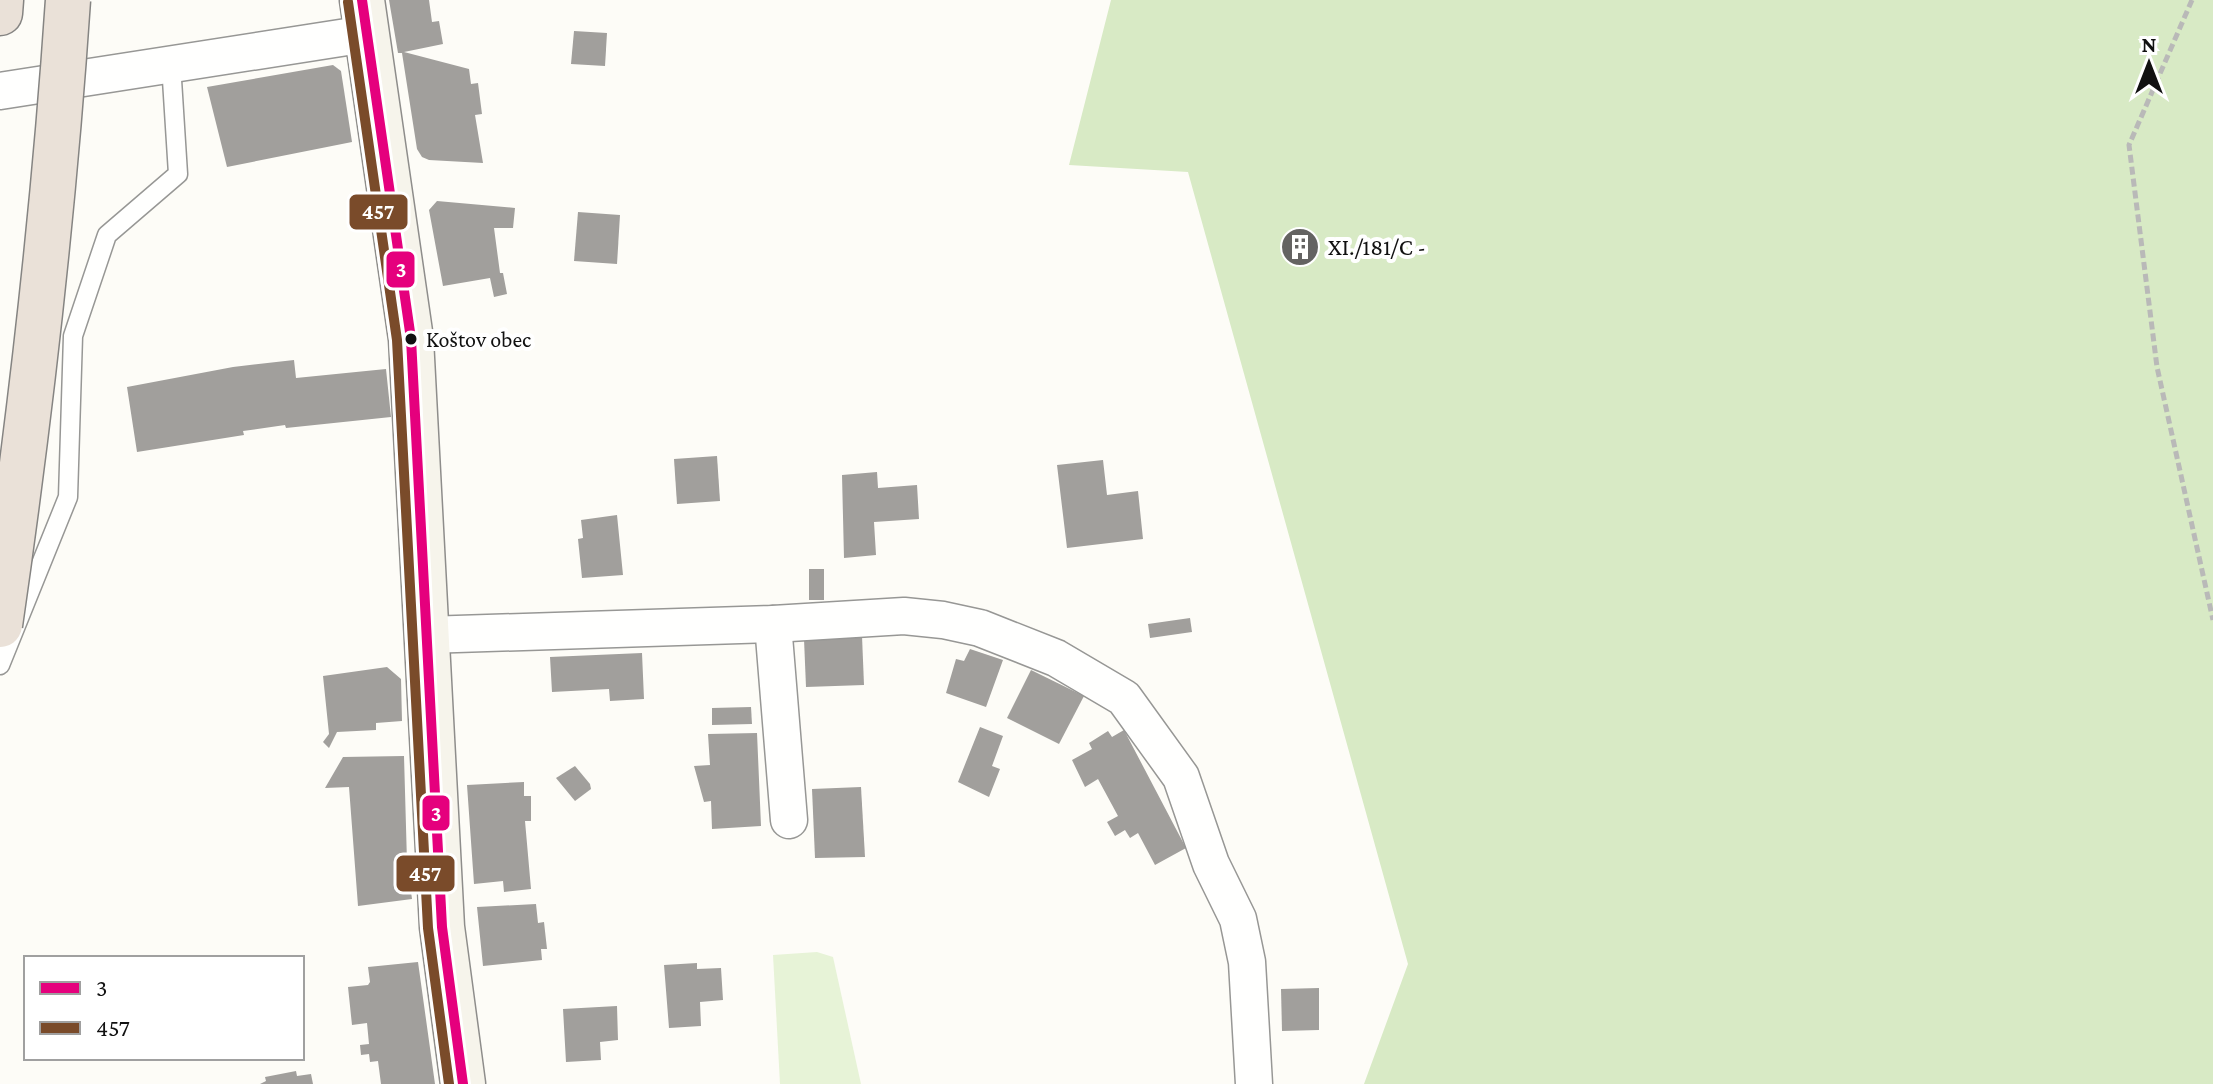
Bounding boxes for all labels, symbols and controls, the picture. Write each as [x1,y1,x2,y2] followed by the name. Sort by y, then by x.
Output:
[2109,24,2189,104] north arrow
[2142,32,2157,57] text: N
[348,193,409,231] line badge: 457
[362,199,394,224] text: 457
[1279,226,1321,268] building icon: XI./181/C -
[1328,233,1426,260] place label: XI./181/C -
[385,250,416,289] line badge: 3
[396,257,406,282] text: 3
[426,327,531,352] place label: Koštov obec
[403,331,419,347] marker: Koštov obec
[421,794,451,832] line badge: 3
[431,801,441,826] text: 3
[395,854,456,893] line badge: 457
[409,861,441,886] text: 457
[24,956,304,1060] legend
[96,974,107,1001] text: 3
[96,1014,130,1041] text: 457

